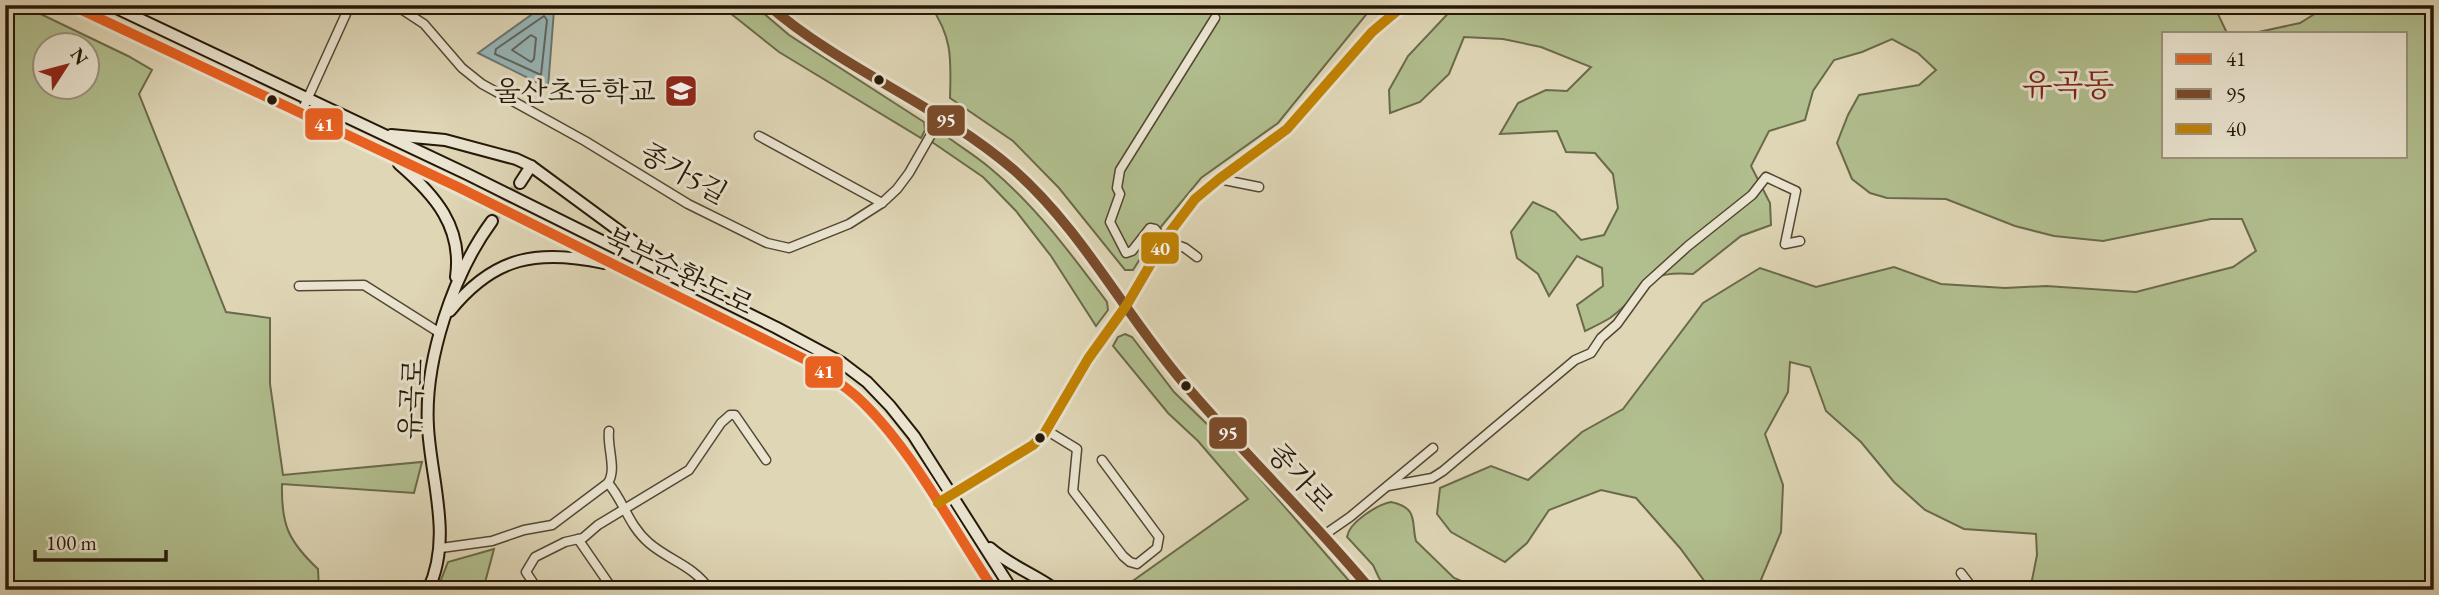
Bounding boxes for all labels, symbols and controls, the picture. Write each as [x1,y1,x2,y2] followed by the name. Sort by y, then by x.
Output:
[32,32,102,102] north arrow
[2162,32,2408,158] legend
[65,43,94,70] text: N
[2226,45,2246,72] text: 41
[2022,64,2114,106] district label: 유곡동
[662,72,700,110] school or university icon: 울산초등학교
[494,73,656,109] place label: 울산초등학교
[872,73,886,87] unlabelled marker
[2226,81,2246,108] text: 95
[265,93,279,107] unlabelled marker
[926,104,966,137] line badge: 95
[304,107,344,141] line badge: 41
[936,108,956,133] text: 95
[314,112,334,137] text: 41
[2226,115,2246,142] text: 40
[634,134,734,212] street label: 종가5길
[598,219,760,323] street label: 북부순환도로
[1140,231,1180,265] line badge: 40
[1150,236,1170,261] text: 40
[804,355,844,389] line badge: 41
[391,358,431,440] street label: 유곡로
[814,359,834,384] text: 41
[1179,379,1193,393] unlabelled marker
[1208,416,1248,450] line badge: 95
[1218,421,1238,446] text: 95
[1033,431,1047,445] unlabelled marker
[1260,435,1342,519] street label: 종가로
[35,518,166,562] scale bar
[46,529,97,556] text: 100 m

